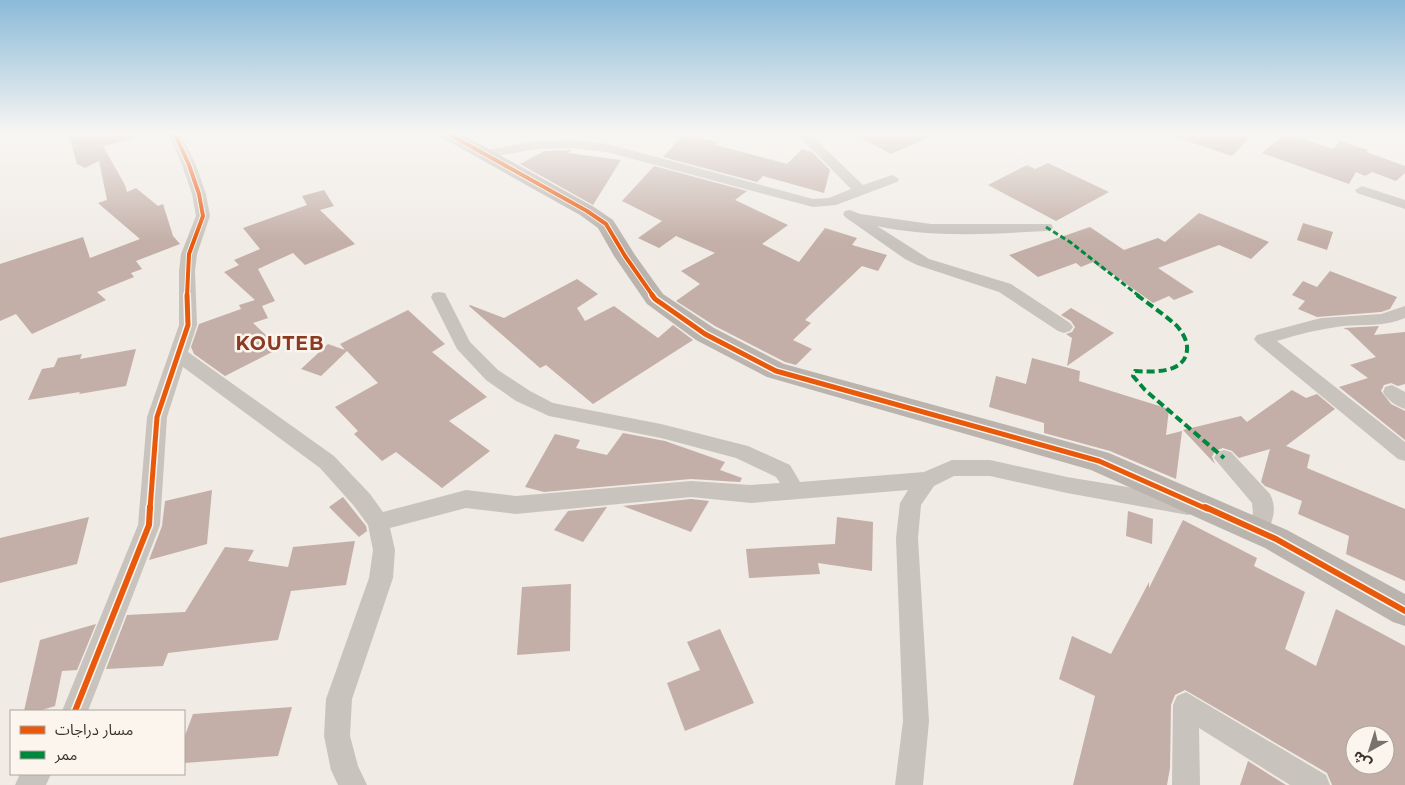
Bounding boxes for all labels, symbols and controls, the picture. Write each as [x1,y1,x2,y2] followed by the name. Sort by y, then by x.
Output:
[235,332,325,355] district label: KOUTEB
[10,710,185,775] legend
[55,720,133,739] text: مسار دراجات
[1345,725,1395,775] north arrow
[54,745,78,764] text: ممر
[1349,747,1375,773] text: ش

